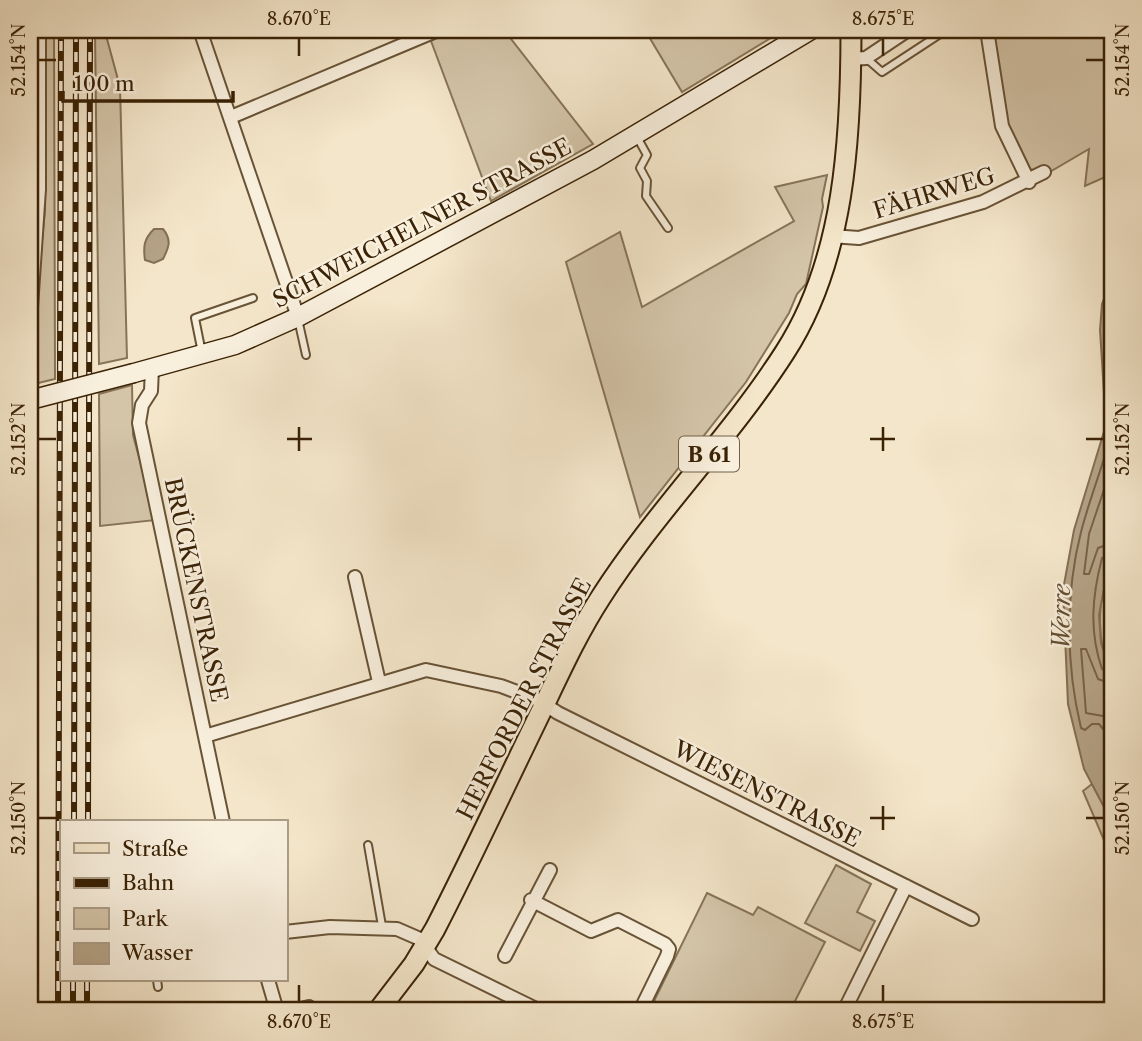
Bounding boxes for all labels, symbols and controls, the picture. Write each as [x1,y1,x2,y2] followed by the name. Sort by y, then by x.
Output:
[267,8,331,30] text: 8.670°E
[852,8,914,30] text: 8.675°E
[8,23,30,97] text: 52.154°N
[1112,23,1134,97] text: 52.154°N
[63,60,233,104] scale bar
[74,71,135,96] text: 100 m
[268,132,576,314] street label: SCHWEICHELNER STRASSE
[870,161,998,225] street label: FÄHRWEG
[8,402,30,476] text: 52.152°N
[1112,402,1134,476] text: 52.152°N
[679,436,739,472] road number: B 61
[159,475,233,705] street label: BRÜCKENSTRASSE
[451,573,597,825] street label: HERFORDER STRASSE
[1046,582,1076,650] water label: Werre
[668,734,865,853] street label: WIESENSTRASSE
[8,781,30,855] text: 52.150°N
[1112,781,1134,855] text: 52.150°N
[60,820,287,982] legend
[122,836,188,861] text: Straße
[122,870,174,895] text: Bahn
[122,906,168,931] text: Park
[121,940,193,965] text: Wasser
[267,1011,331,1033] text: 8.670°E
[852,1011,914,1033] text: 8.675°E

